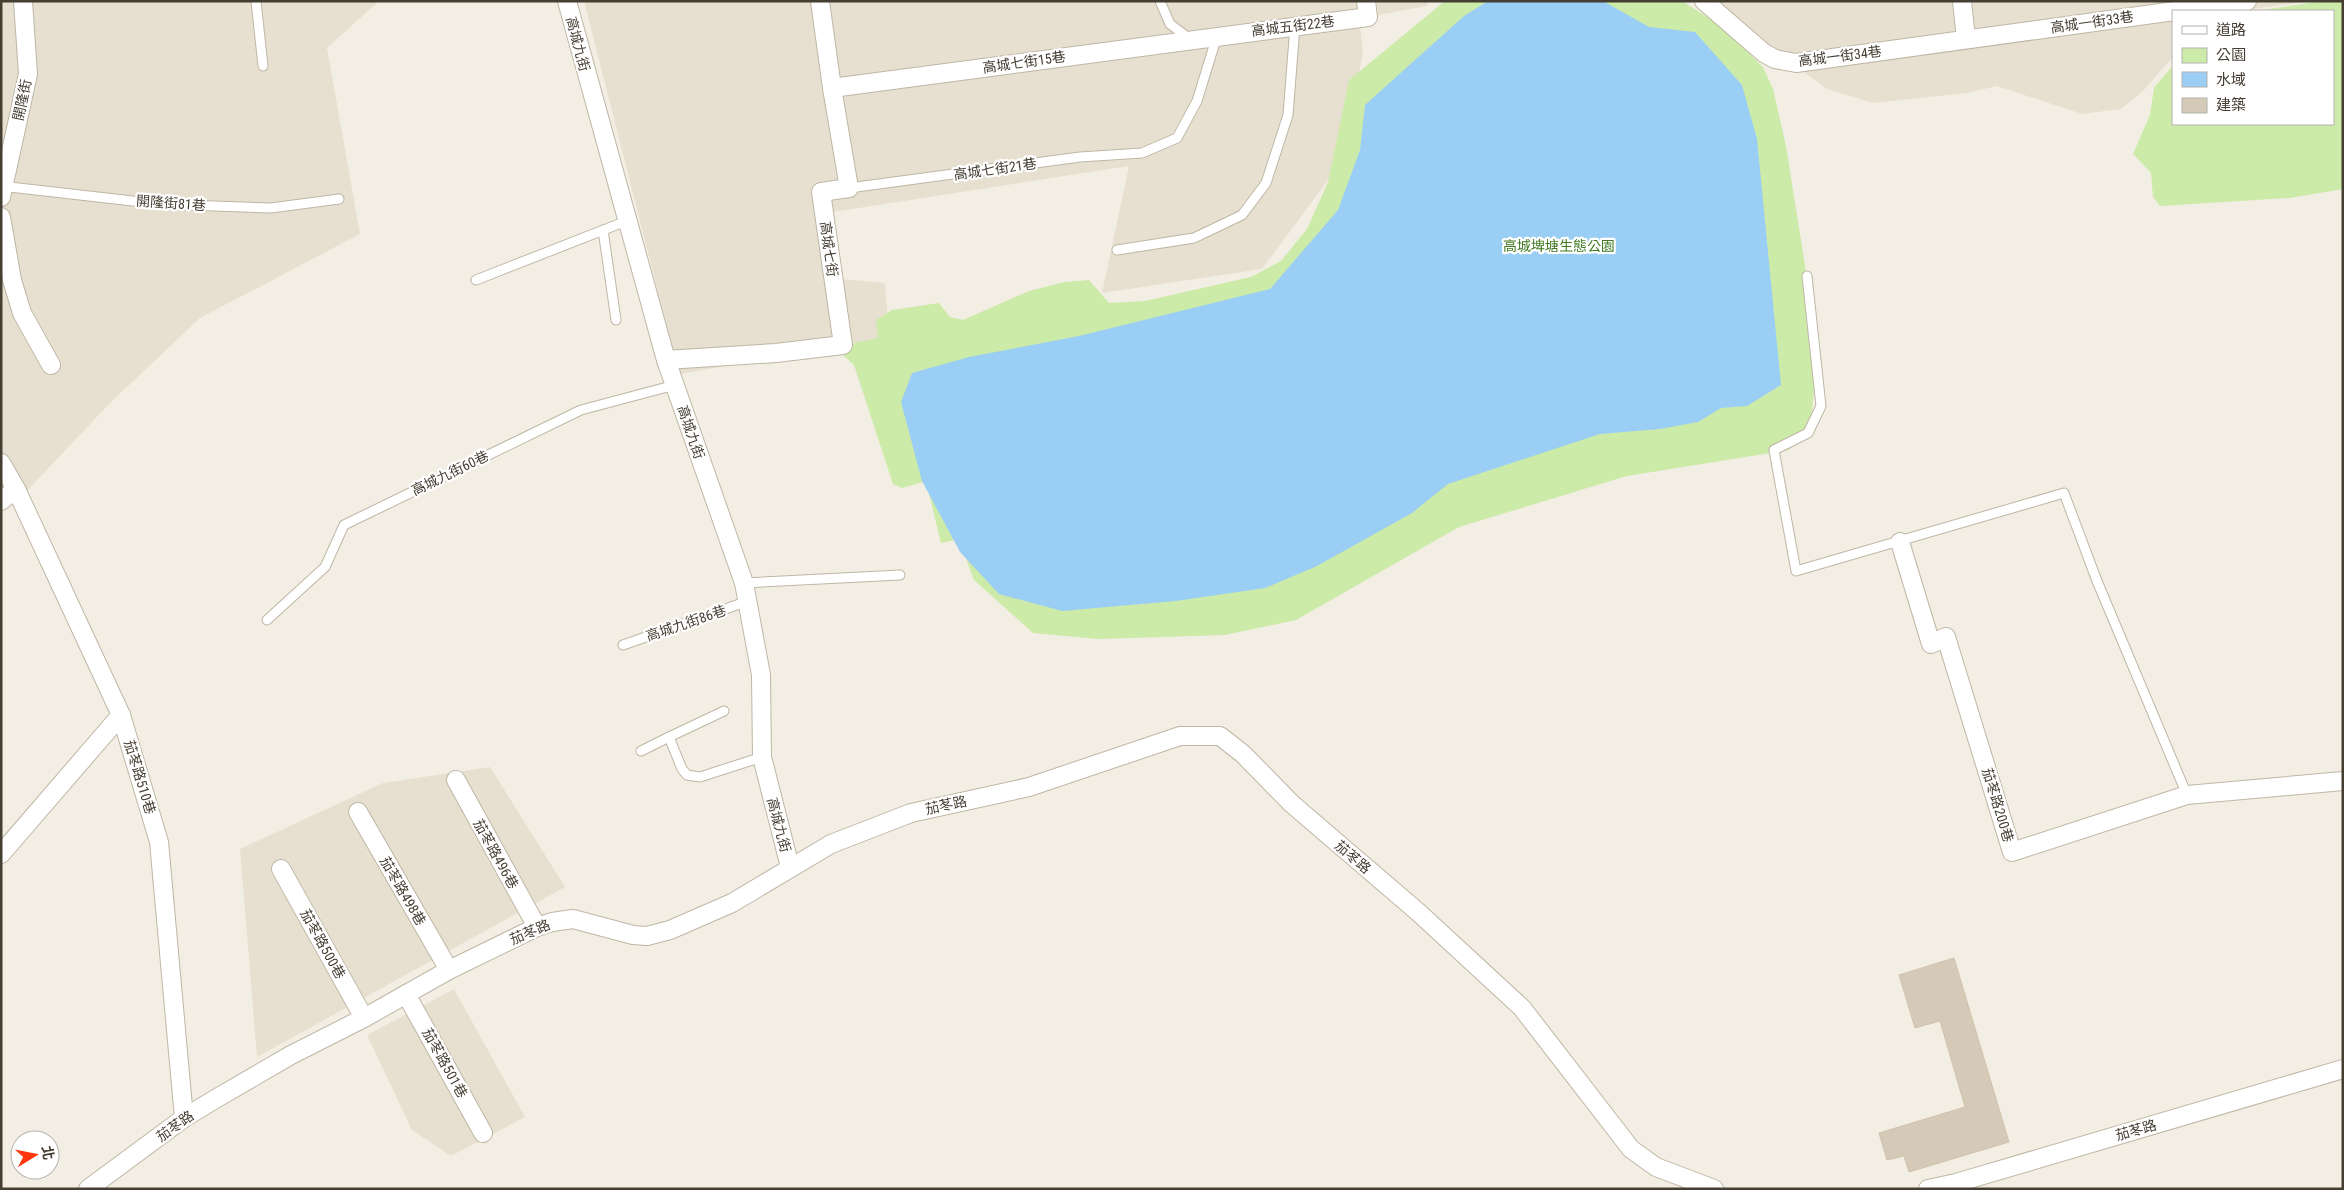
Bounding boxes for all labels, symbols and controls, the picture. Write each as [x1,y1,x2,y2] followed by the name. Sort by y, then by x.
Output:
[2049,8,2135,36] street label: 高城一街33巷
[2172,10,2334,125] legend
[1250,13,1336,39] street label: 高城五街22巷
[563,15,593,73] street label: 高城九街
[2216,21,2246,39] text: 道路
[1797,43,1883,69] street label: 高城一街34巷
[2216,46,2246,64] text: 公園
[981,48,1067,76] street label: 高城七街15巷
[2216,71,2246,89] text: 水域
[10,78,34,122] street label: 開隆街
[2216,96,2246,114] text: 建築
[952,155,1038,183] street label: 高城七街21巷
[136,193,206,213] street label: 開隆街81巷
[817,220,841,278] street label: 高城七街
[1503,238,1615,254] park label: 高城埤塘生態公園
[674,403,708,461] street label: 高城九街
[409,447,491,499] street label: 高城九街60巷
[644,602,728,644] street label: 高城九街86巷
[121,738,159,816] street label: 茄苳路510巷
[1979,766,2017,844] street label: 茄苳路200巷
[924,793,968,817] street label: 茄苳路
[764,796,794,854] street label: 高城九街
[470,817,522,891] street label: 茄苳路496巷
[1332,837,1374,877] street label: 茄苳路
[377,854,429,928] street label: 茄苳路498巷
[297,907,349,981] street label: 茄苳路500巷
[508,916,552,948] street label: 茄苳路
[419,1026,471,1100] street label: 茄苳路501巷
[153,1107,197,1145] street label: 茄苳路
[2114,1117,2158,1143] street label: 茄苳路
[10,1130,60,1180] north arrow
[39,1144,57,1161] text: 北

